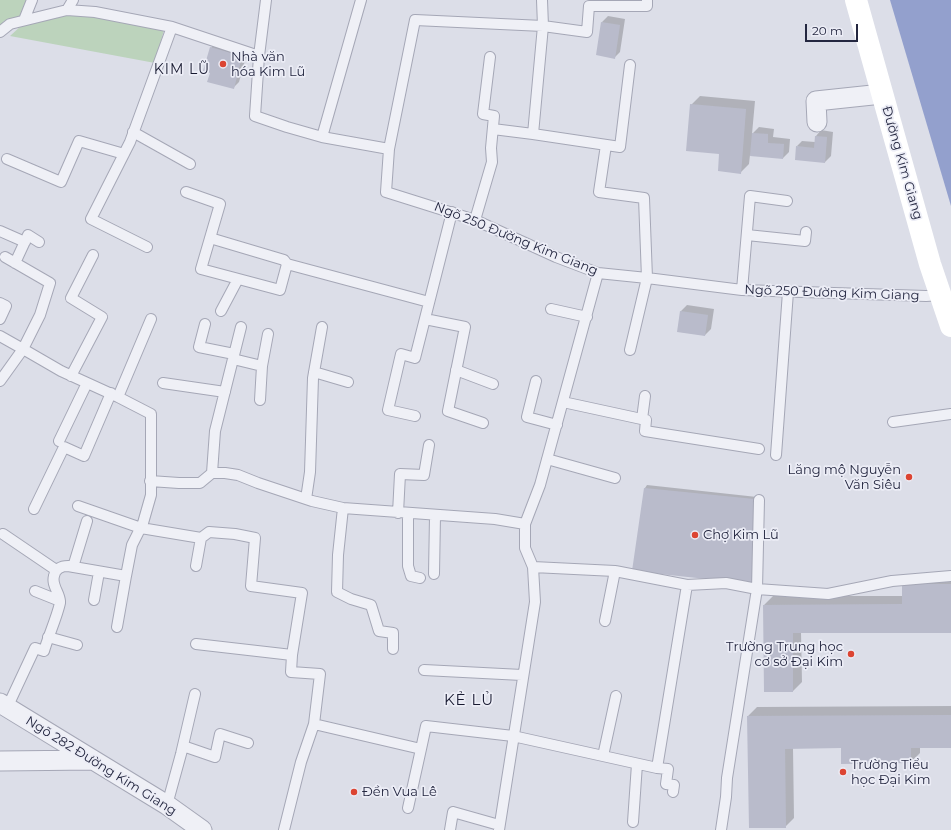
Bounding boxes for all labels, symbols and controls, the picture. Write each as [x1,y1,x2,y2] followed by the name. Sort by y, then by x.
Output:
[807,16,860,42] scale bar
[812,23,843,38] text: 20 m
[231,49,305,80] place label: Nhà văn hóa Kim Lũ
[218,59,228,69] marker: Nhà văn hóa Kim Lũ
[154,62,210,78] district label: KIM LŨ
[878,104,926,222] street label: Đường Kim Giang
[432,199,600,279] street label: Ngõ 250 Đường Kim Giang
[744,282,920,304] street label: Ngõ 250 Đường Kim Giang
[788,462,901,493] place label: Lăng mộ Nguyễn Văn Siêu
[904,472,914,482] marker: Lăng mộ Nguyễn Văn Siêu
[703,527,779,543] place label: Chợ Kim Lũ
[690,530,700,540] marker: Chợ Kim Lũ
[726,639,843,670] place label: Trường Trung học cơ sở Đại Kim
[846,649,856,659] marker: Trường Trung học cơ sở Đại Kim
[444,692,494,710] district label: KẺ LỦ
[23,713,179,819] street label: Ngõ 282 Đường Kim Giang
[851,757,931,788] place label: Trường Tiểu học Đại Kim
[838,767,848,777] marker: Trường Tiểu học Đại Kim
[362,784,437,800] place label: Đền Vua Lê
[349,787,359,797] marker: Đền Vua Lê

